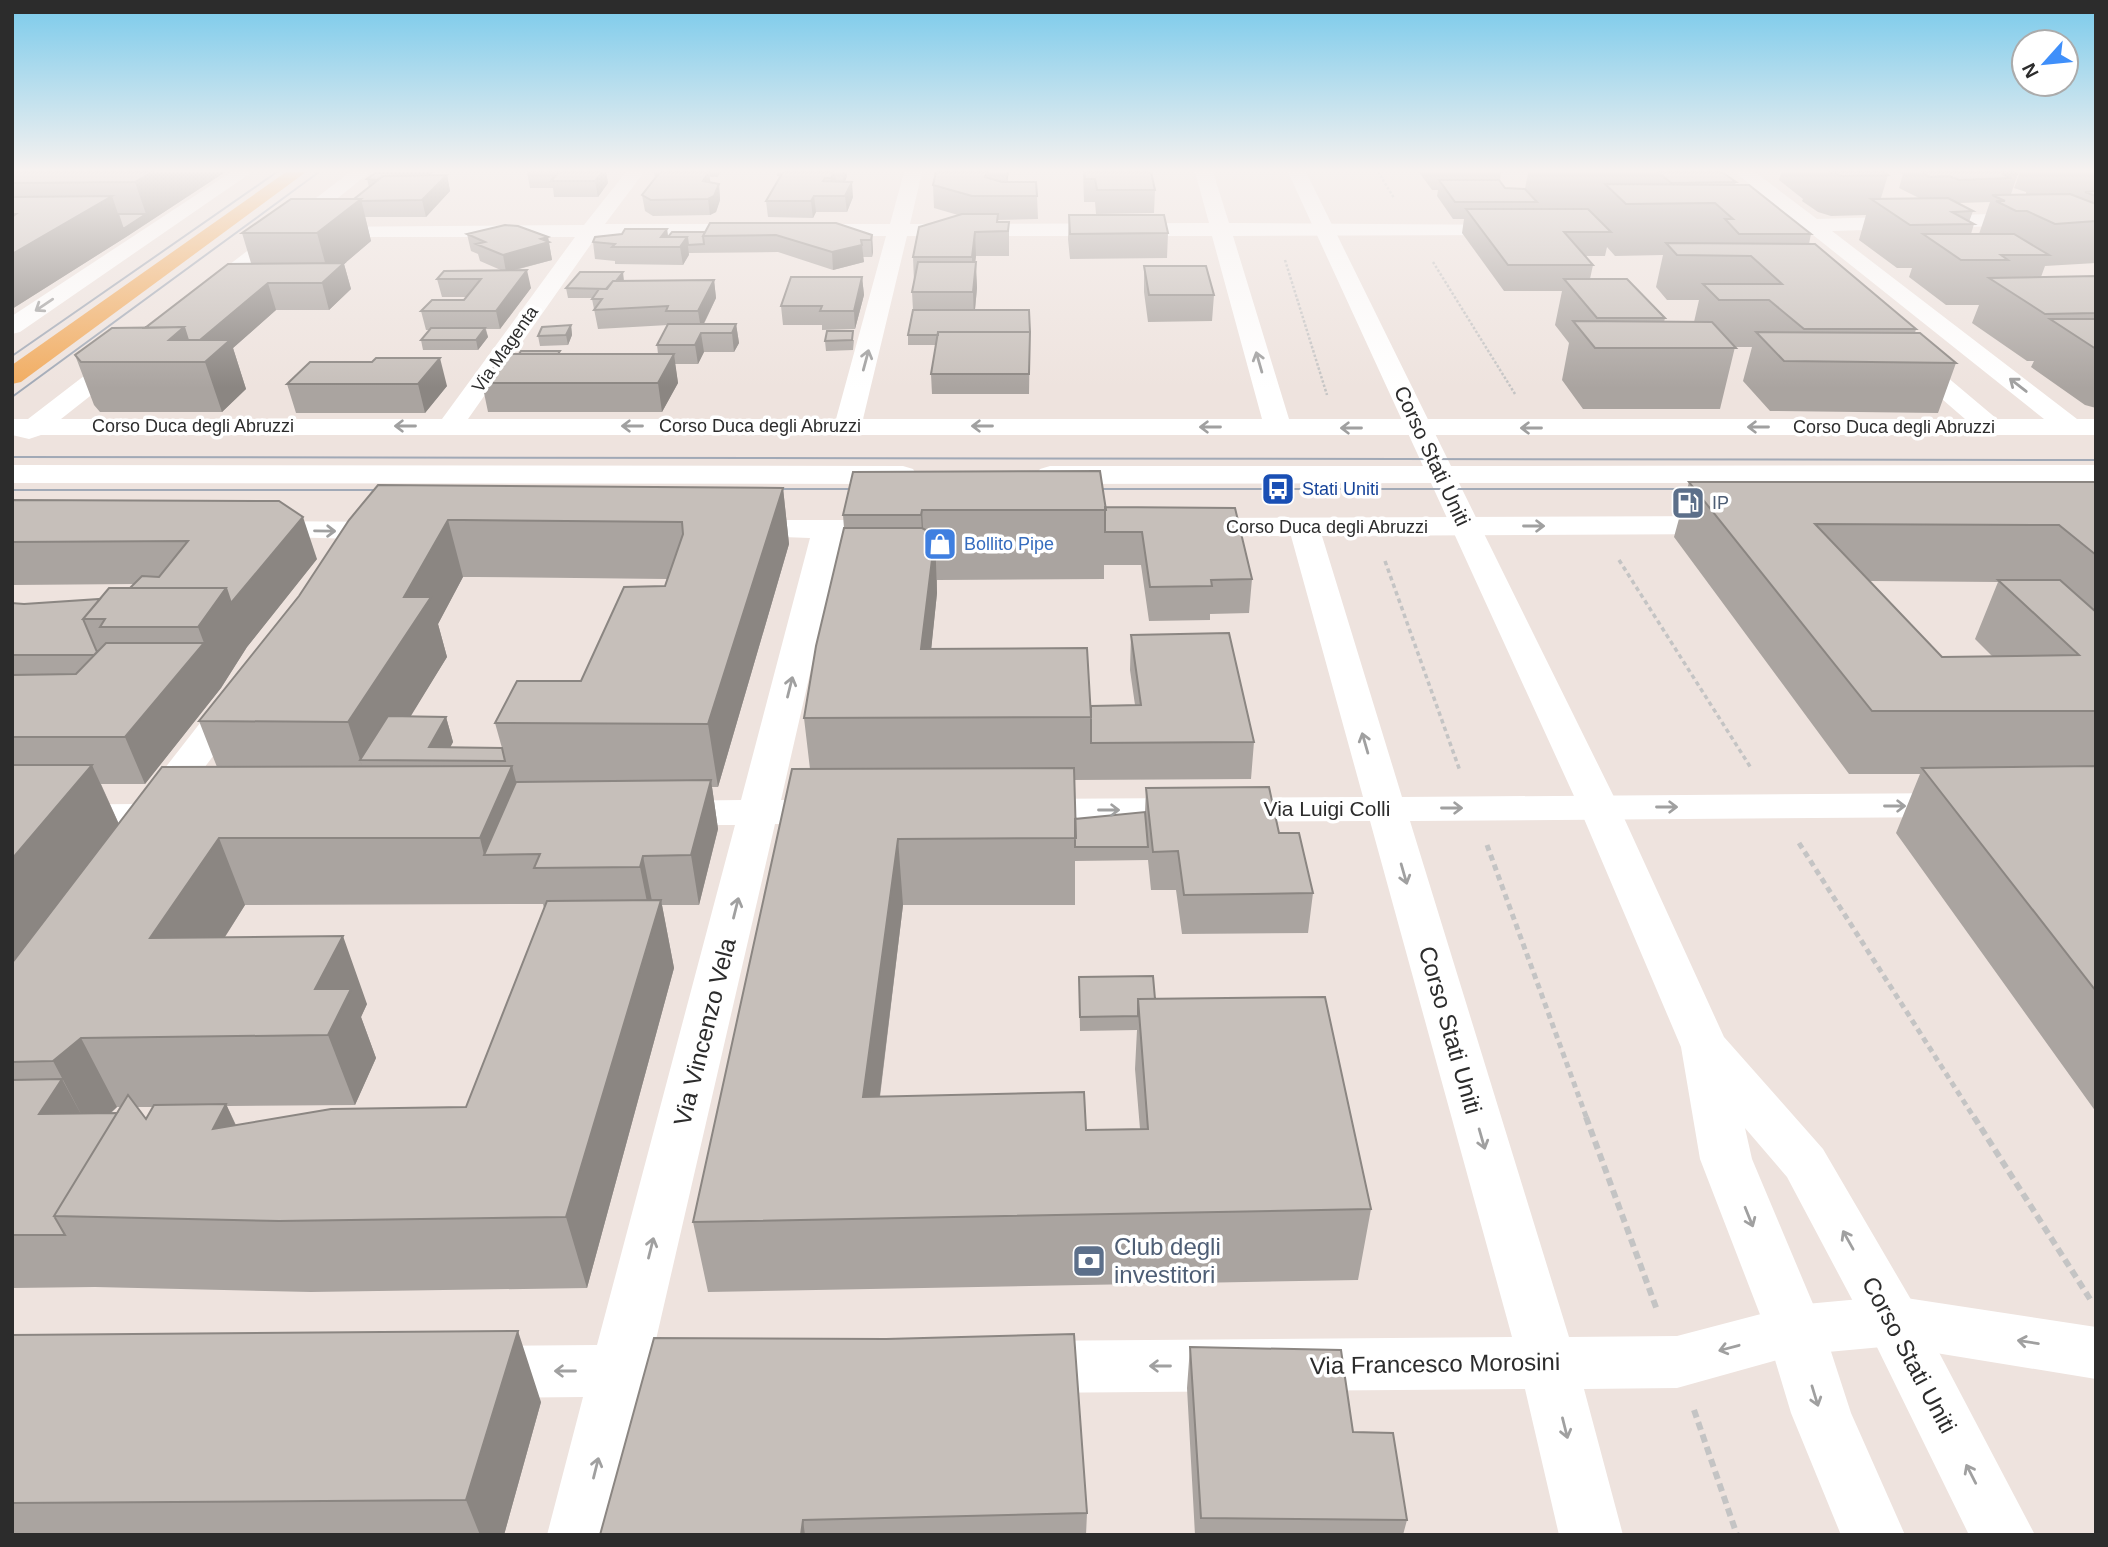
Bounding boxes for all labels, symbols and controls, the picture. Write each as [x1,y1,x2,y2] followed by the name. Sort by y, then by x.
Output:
[2010,28,2080,98] north arrow
[2018,60,2043,81] text: N
[35,298,54,312] one-way arrow
[468,301,543,396] street label: Via Magenta
[860,349,873,371] one-way arrow
[1251,351,1264,373] one-way arrow
[2009,377,2027,392] one-way arrow
[1390,382,1475,529] street label: Corso Stati Uniti
[92,416,294,436] street label: Corso Duca degli Abruzzi
[659,416,861,436] street label: Corso Duca degli Abruzzi
[1793,417,1995,437] street label: Corso Duca degli Abruzzi
[393,419,416,433] one-way arrow
[621,419,644,433] one-way arrow
[971,419,994,433] one-way arrow
[1198,420,1221,434] one-way arrow
[1747,420,1770,434] one-way arrow
[1339,421,1362,435] one-way arrow
[1519,421,1542,434] one-way arrow
[1259,470,1297,508] bus stop icon: Stati Uniti
[1302,479,1379,499] place label: Stati Uniti
[1669,484,1707,522] fuel station icon: IP
[1712,493,1729,513] place label: IP
[1226,517,1428,537] street label: Corso Duca degli Abruzzi
[1522,519,1545,533] one-way arrow
[314,524,337,537] one-way arrow
[921,525,959,563] shop icon: Bollito Pipe
[964,534,1054,554] place label: Bollito Pipe
[784,676,797,699] one-way arrow
[1358,732,1371,754] one-way arrow
[1264,797,1390,820] street label: Via Luigi Colli
[1883,799,1906,813] one-way arrow
[1655,800,1678,814] one-way arrow
[1441,801,1464,815] one-way arrow
[1098,804,1121,817] one-way arrow
[1398,863,1411,885] one-way arrow
[730,897,743,920] one-way arrow
[668,935,741,1129] street label: Via Vincenzo Vela
[1414,943,1487,1117] street label: Corso Stati Uniti
[1476,1128,1489,1150] one-way arrow
[1744,1205,1757,1227] one-way arrow
[1841,1230,1854,1251] one-way arrow
[1114,1233,1221,1288] place label: Club degli investitori
[645,1237,658,1260] one-way arrow
[1070,1242,1108,1280] bank icon: Club degli investitori
[1857,1272,1962,1438] street label: Corso Stati Uniti
[2017,1336,2040,1349] one-way arrow
[1718,1342,1741,1355] one-way arrow
[1310,1348,1560,1379] street label: Via Francesco Morosini
[1149,1359,1172,1373] one-way arrow
[554,1364,577,1378] one-way arrow
[1810,1384,1822,1406] one-way arrow
[1559,1417,1572,1439] one-way arrow
[590,1458,603,1480] one-way arrow
[1964,1464,1978,1485] one-way arrow

